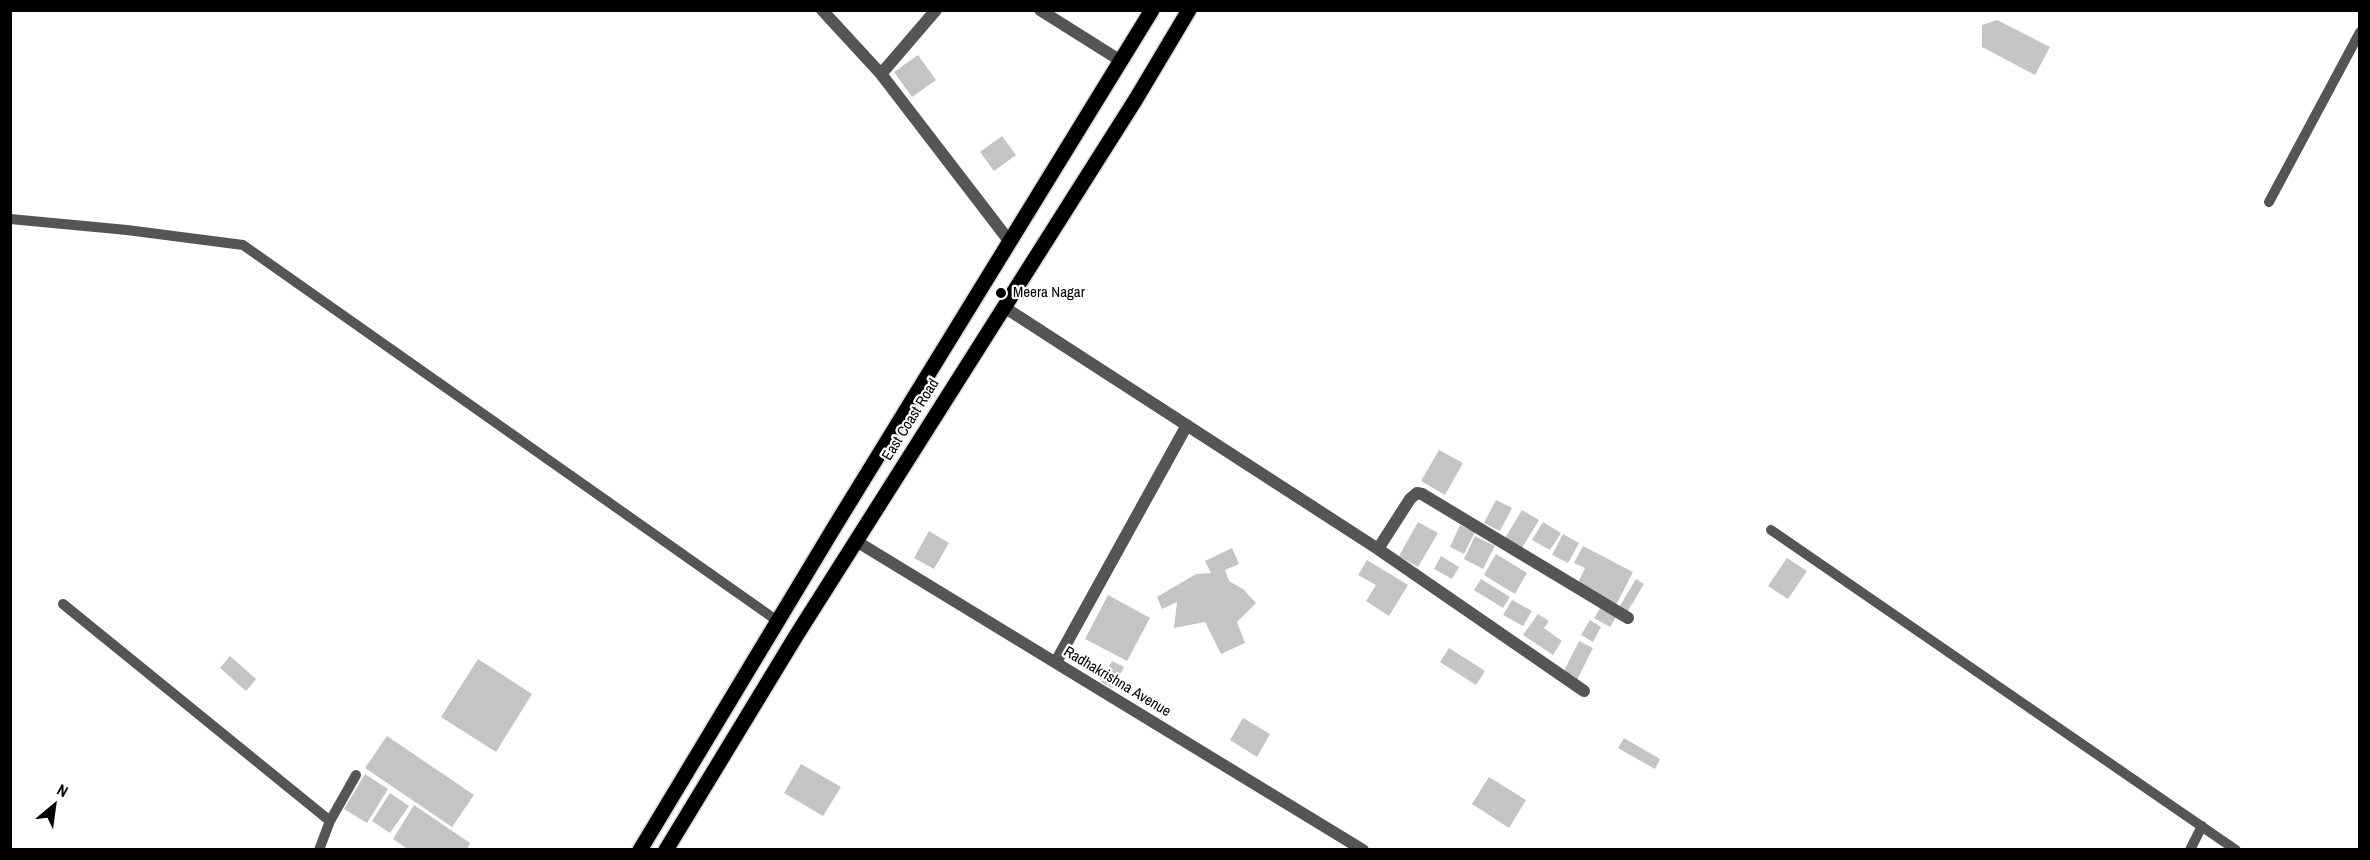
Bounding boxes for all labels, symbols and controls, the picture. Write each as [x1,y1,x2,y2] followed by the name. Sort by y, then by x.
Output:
[1013,284,1085,302] place label: Meera Nagar
[994,286,1008,300] marker: Meera Nagar
[879,376,943,464] street label: East Coast Road
[1060,643,1174,721] street label: Radhakrishna Avenue
[24,776,84,836] north arrow
[53,778,72,802] text: N

